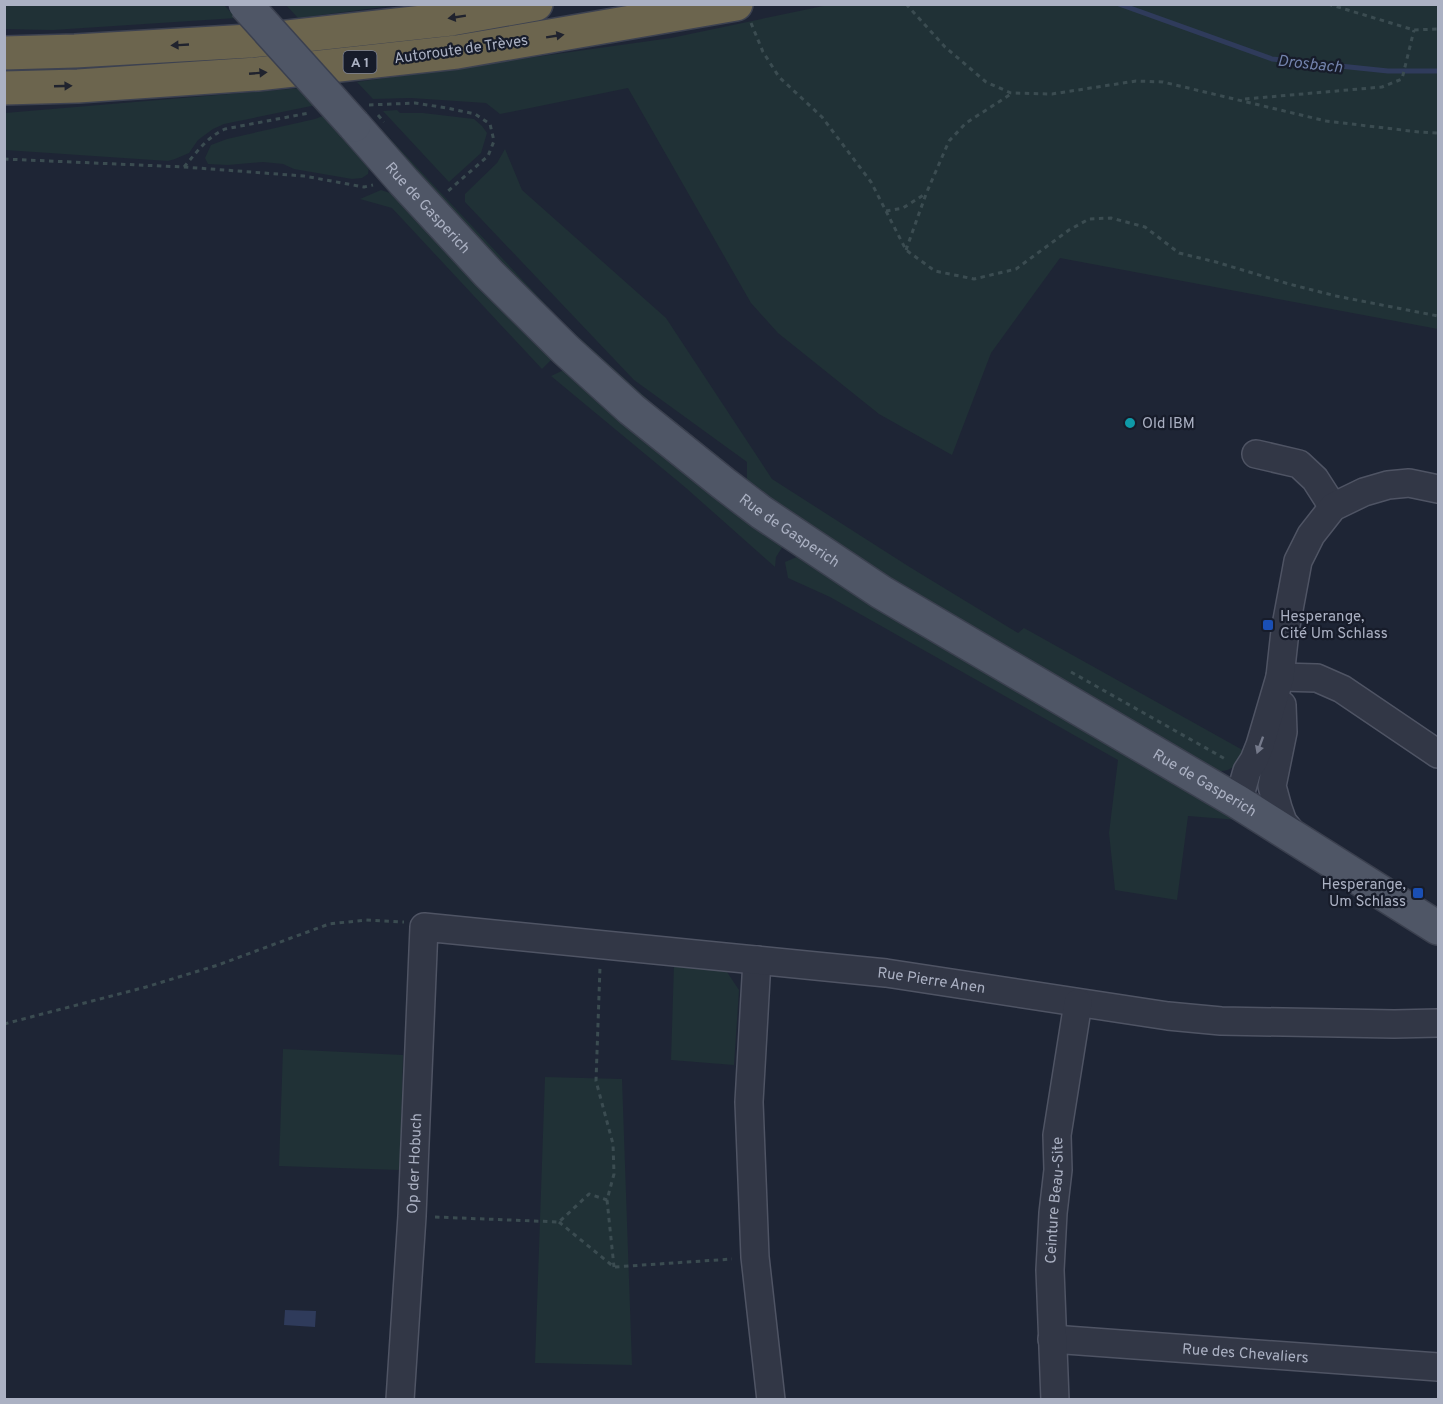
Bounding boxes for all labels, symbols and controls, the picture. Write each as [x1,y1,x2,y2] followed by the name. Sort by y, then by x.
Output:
[448,13,467,22] one-way arrow
[546,31,565,40] one-way arrow
[393,32,529,69] street label: Autoroute de Trèves
[170,40,189,49] one-way arrow
[344,51,376,73] road number: A 1
[1276,52,1344,78] water label: Drosbach
[248,68,267,78] one-way arrow
[53,81,72,91] one-way arrow
[380,159,474,258] street label: Rue de Gasperich
[1142,415,1195,434] place label: Old IBM
[1123,416,1137,430] marker: Old IBM
[735,491,843,573] street label: Rue de Gasperich
[1280,608,1388,644] place label: Hesperange, Cité Um Schlass
[1261,618,1275,632] marker: Hesperange, Cité Um Schlass
[1254,736,1264,754] one-way arrow
[1149,746,1260,822] street label: Rue de Gasperich
[1322,876,1406,912] place label: Hesperange, Um Schlass
[1411,886,1425,900] marker: Hesperange, Um Schlass
[877,964,987,999] street label: Rue Pierre Anen
[404,1113,427,1214] street label: Op der Hobuch
[1042,1136,1069,1264] street label: Ceinture Beau-Site
[1181,1340,1309,1369] street label: Rue des Chevaliers

